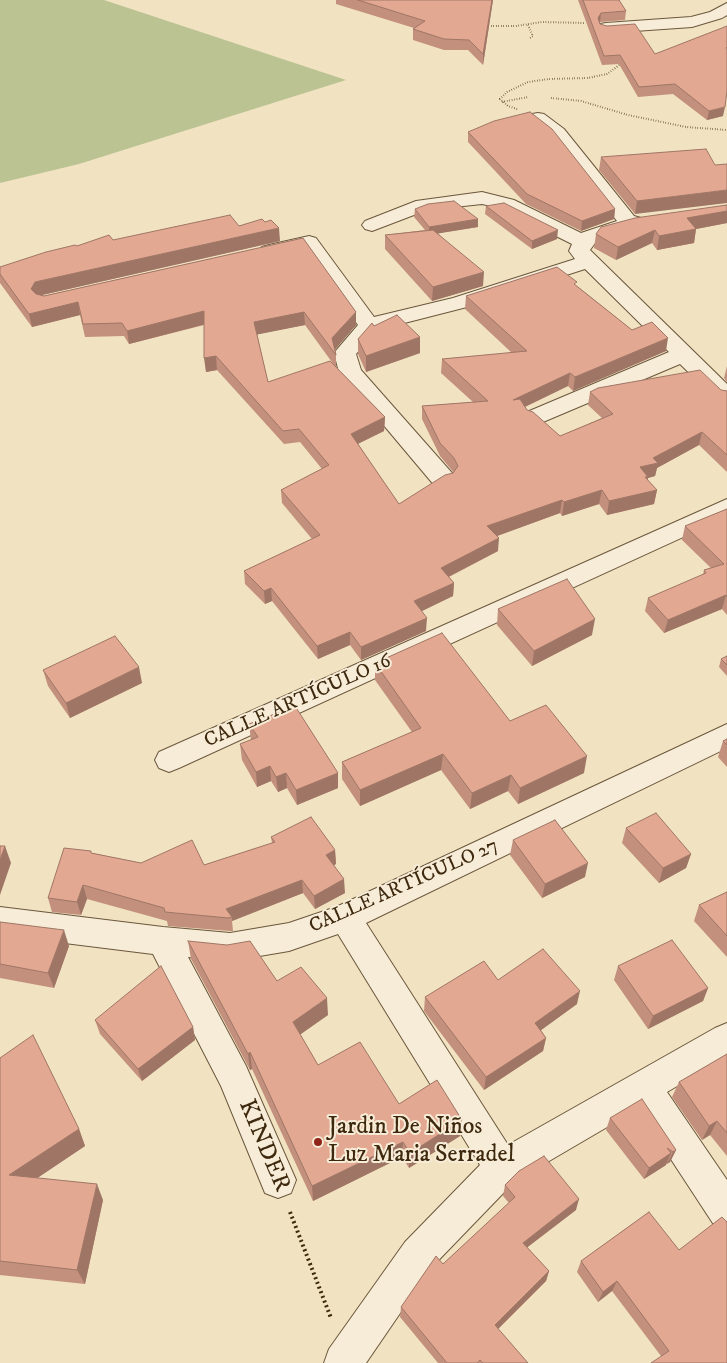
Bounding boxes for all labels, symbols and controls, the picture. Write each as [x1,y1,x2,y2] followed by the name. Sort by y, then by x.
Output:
[201,650,395,754] street label: CALLE ARTÍCULO 16
[306,835,502,939] street label: CALLE ARTÍCULO 27
[231,1096,295,1196] street label: KINDER
[328,1114,515,1170] place label: Jardin De Niños Luz Maria Serradel
[312,1136,324,1148] marker: Jardin De Niños Luz Maria Serradel

